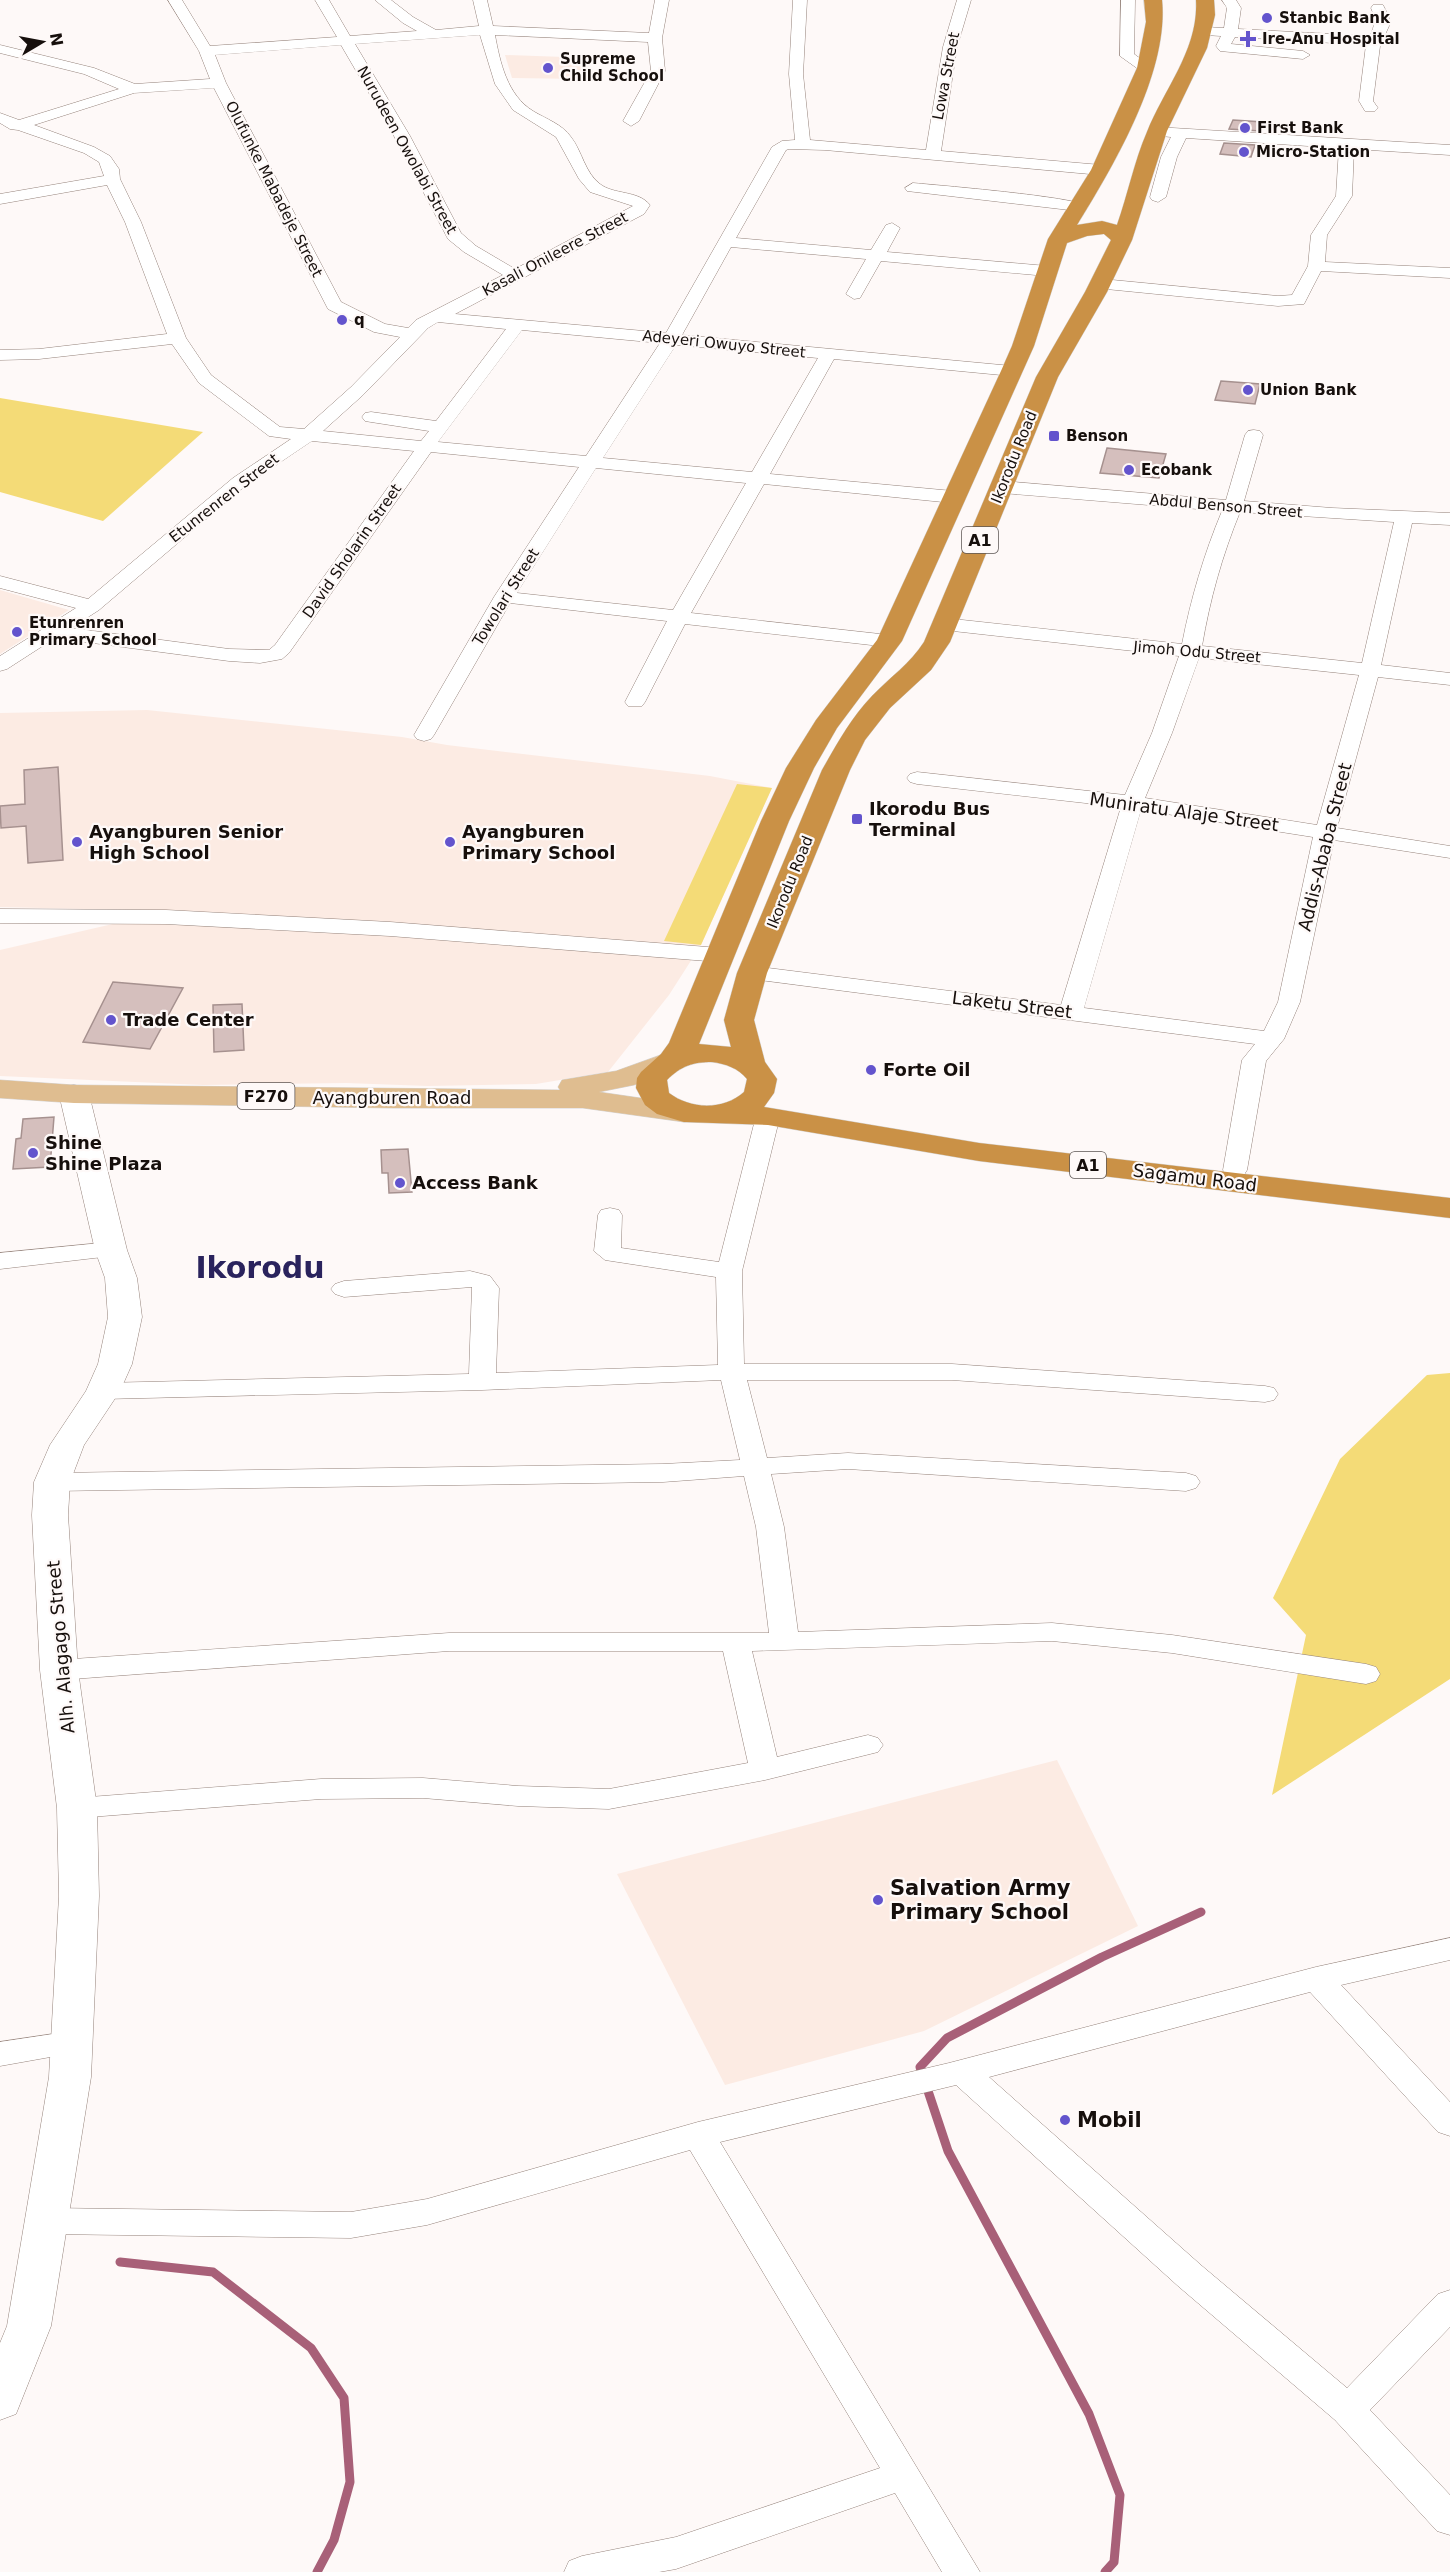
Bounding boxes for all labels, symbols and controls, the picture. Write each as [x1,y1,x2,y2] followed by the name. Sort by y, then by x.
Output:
[1279,9,1391,27] place label: Stanbic Bank
[1260,11,1274,25] marker: Stanbic Bank
[12,12,72,72] north arrow
[929,30,963,121] street label: Lowa Street
[1239,30,1257,48] marker: Ire-Anu Hospital
[1262,30,1400,48] place label: Ire-Anu Hospital
[46,31,67,48] text: N
[560,50,664,85] place label: Supreme Child School
[541,61,555,75] marker: Supreme Child School
[353,63,461,237] street label: Nurudeen Owolabi Street
[222,98,326,280] street label: Olufunke Mabadeje Street
[1257,119,1344,137] place label: First Bank
[1238,121,1252,135] marker: First Bank
[1256,143,1370,161] place label: Micro-Station
[1237,145,1251,159] marker: Micro-Station
[479,208,631,300] street label: Kasali Onileere Street
[354,311,365,329] place label: q
[335,313,349,327] marker: q
[642,326,807,362] street label: Adeyeri Owuyo Street
[1260,381,1357,399] place label: Union Bank
[1241,383,1255,397] marker: Union Bank
[987,408,1041,506] street label: Ikorodu Road
[1066,427,1128,445] place label: Benson
[1047,429,1061,443] marker: Benson
[166,450,282,546] street label: Etunrenren Street
[1141,461,1213,479] place label: Ecobank
[1122,463,1136,477] marker: Ecobank
[299,480,405,622] street label: David Sholarin Street
[1149,490,1303,522] street label: Abdul Benson Street
[962,527,998,553] road number: A1
[468,545,543,650] street label: Towolari Street
[29,614,157,649] place label: Etunrenren Primary School
[10,625,24,639] marker: Etunrenren Primary School
[1132,637,1262,667] street label: Jimoh Odu Street
[1293,760,1356,933] street label: Addis-Ababa Street
[1088,788,1280,835] street label: Muniratu Alaje Street
[869,798,990,840] place label: Ikorodu Bus Terminal
[850,812,864,826] marker: Ikorodu Bus Terminal
[89,821,283,863] place label: Ayangburen Senior High School
[462,821,615,863] place label: Ayangburen Primary School
[763,833,817,931] street label: Ikorodu Road
[70,835,84,849] marker: Ayangburen Senior High School
[443,835,457,849] marker: Ayangburen Primary School
[951,987,1073,1022] street label: Laketu Street
[123,1009,254,1030] place label: Trade Center
[104,1013,118,1027] marker: Trade Center
[883,1059,971,1080] place label: Forte Oil
[864,1063,878,1077] marker: Forte Oil
[238,1083,294,1109] road number: F270
[313,1087,471,1108] street label: Ayangburen Road
[45,1132,162,1174] place label: Shine Shine Plaza
[26,1146,40,1160] marker: Shine Shine Plaza
[1070,1152,1106,1178] road number: A1
[1132,1159,1258,1196] street label: Sagamu Road
[412,1172,539,1193] place label: Access Bank
[393,1176,407,1190] marker: Access Bank
[195,1250,325,1285] district label: Ikorodu
[42,1560,79,1735] street label: Alh. Alagago Street
[890,1876,1071,1924] place label: Salvation Army Primary School
[871,1893,885,1907] marker: Salvation Army Primary School
[1077,2108,1142,2132] place label: Mobil
[1058,2113,1072,2127] marker: Mobil

